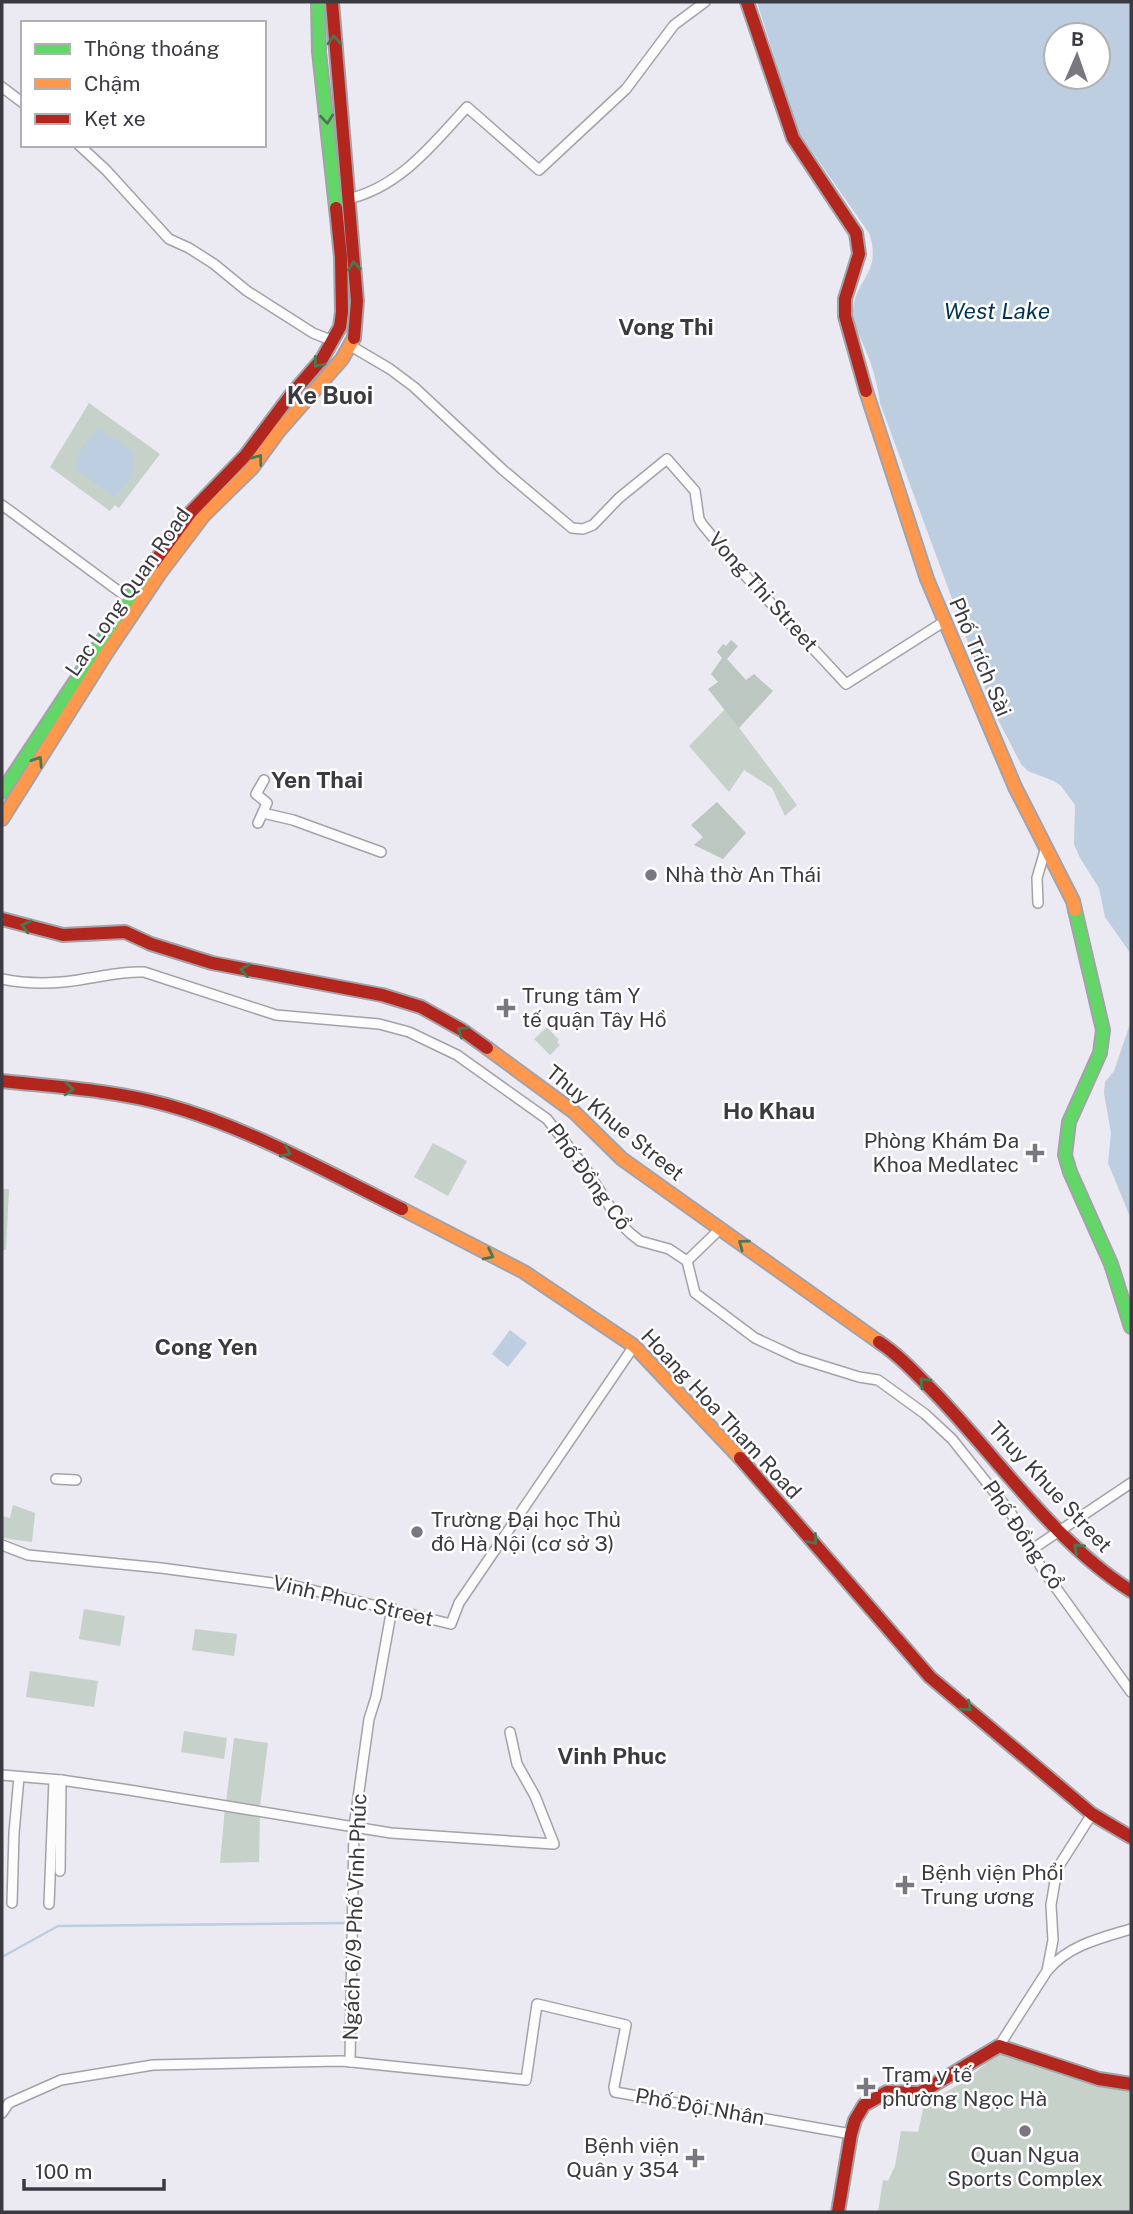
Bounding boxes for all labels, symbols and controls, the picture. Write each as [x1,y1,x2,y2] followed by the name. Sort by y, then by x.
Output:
[21,21,266,147] legend
[1042,21,1112,91] north arrow
[1071,28,1084,50] text: B
[326,34,341,45] one-way arrow
[84,36,220,61] text: Thông thoáng
[84,71,140,96] text: Chậm
[84,106,146,131] text: Kẹt xe
[319,113,334,124] one-way arrow
[347,261,362,272] one-way arrow
[944,297,1050,324] water label: West Lake
[618,313,714,340] district label: Vong Thi
[313,356,326,368] one-way arrow
[287,381,373,409] district label: Ke Buoi
[250,454,262,467] one-way arrow
[60,503,195,681] street label: Lac Long Quan Road
[703,527,823,656] street label: Vong Thi Street
[944,594,1017,720] street label: Phố Trích Sài
[29,755,42,768] one-way arrow
[271,766,363,793] district label: Yen Thai
[665,862,821,887] place label: Nhà thờ An Thái
[643,867,659,883] marker: Nhà thờ An Thái
[20,920,32,934] one-way arrow
[239,963,251,978] one-way arrow
[522,983,667,1032] place label: Trung tâm Y tế quận Tây Hồ
[496,998,516,1018] marker: Trung tâm Y tế quận Tây Hồ
[457,1026,470,1039] one-way arrow
[541,1059,689,1186] street label: Thuy Khue Street
[64,1081,75,1096] one-way arrow
[723,1097,815,1124] district label: Ho Khau
[542,1119,636,1235] street label: Phố Đồng Cổ
[864,1128,1019,1177] place label: Phòng Khám Đa Khoa Medlatec
[1025,1143,1045,1163] marker: Phòng Khám Đa Khoa Medlatec
[279,1144,291,1158] one-way arrow
[738,1240,751,1252] one-way arrow
[482,1246,494,1260] one-way arrow
[636,1324,807,1504] street label: Hoang Hoa Tham Road
[154,1333,258,1360] district label: Cong Yen
[919,1377,932,1390] one-way arrow
[983,1416,1117,1557] street label: Thuy Khue Street
[978,1476,1069,1594] street label: Phố Đồng Cổ
[431,1507,621,1556] place label: Trường Đại học Thủ đô Hà Nội (cơ sở 3)
[409,1524,425,1540] marker: Trường Đại học Thủ đô Hà Nội (cơ sở 3)
[805,1532,817,1545] one-way arrow
[1073,1544,1086,1557] one-way arrow
[270,1570,436,1631] street label: Vinh Phuc Street
[958,1699,971,1711] one-way arrow
[557,1742,667,1769] district label: Vinh Phuc
[338,1793,371,2041] street label: Ngách 6/9 Phố Vĩnh Phúc
[921,1860,1064,1909] place label: Bệnh viện Phổi Trung ương
[895,1875,915,1895] marker: Bệnh viện Phổi Trung ương
[882,2062,1047,2111] place label: Trạm y tế phường Ngọc Hà
[856,2077,876,2097] marker: Trạm y tế phường Ngọc Hà
[633,2083,767,2130] street label: Phố Đội Nhân
[1017,2123,1033,2139] marker: Quan Ngua Sports Complex
[566,2133,679,2182] place label: Bệnh viện Quân y 354
[947,2142,1103,2191] place label: Quan Ngua Sports Complex
[24,2148,164,2192] scale bar
[685,2148,705,2168] marker: Bệnh viện Quân y 354
[35,2159,92,2184] text: 100 m

